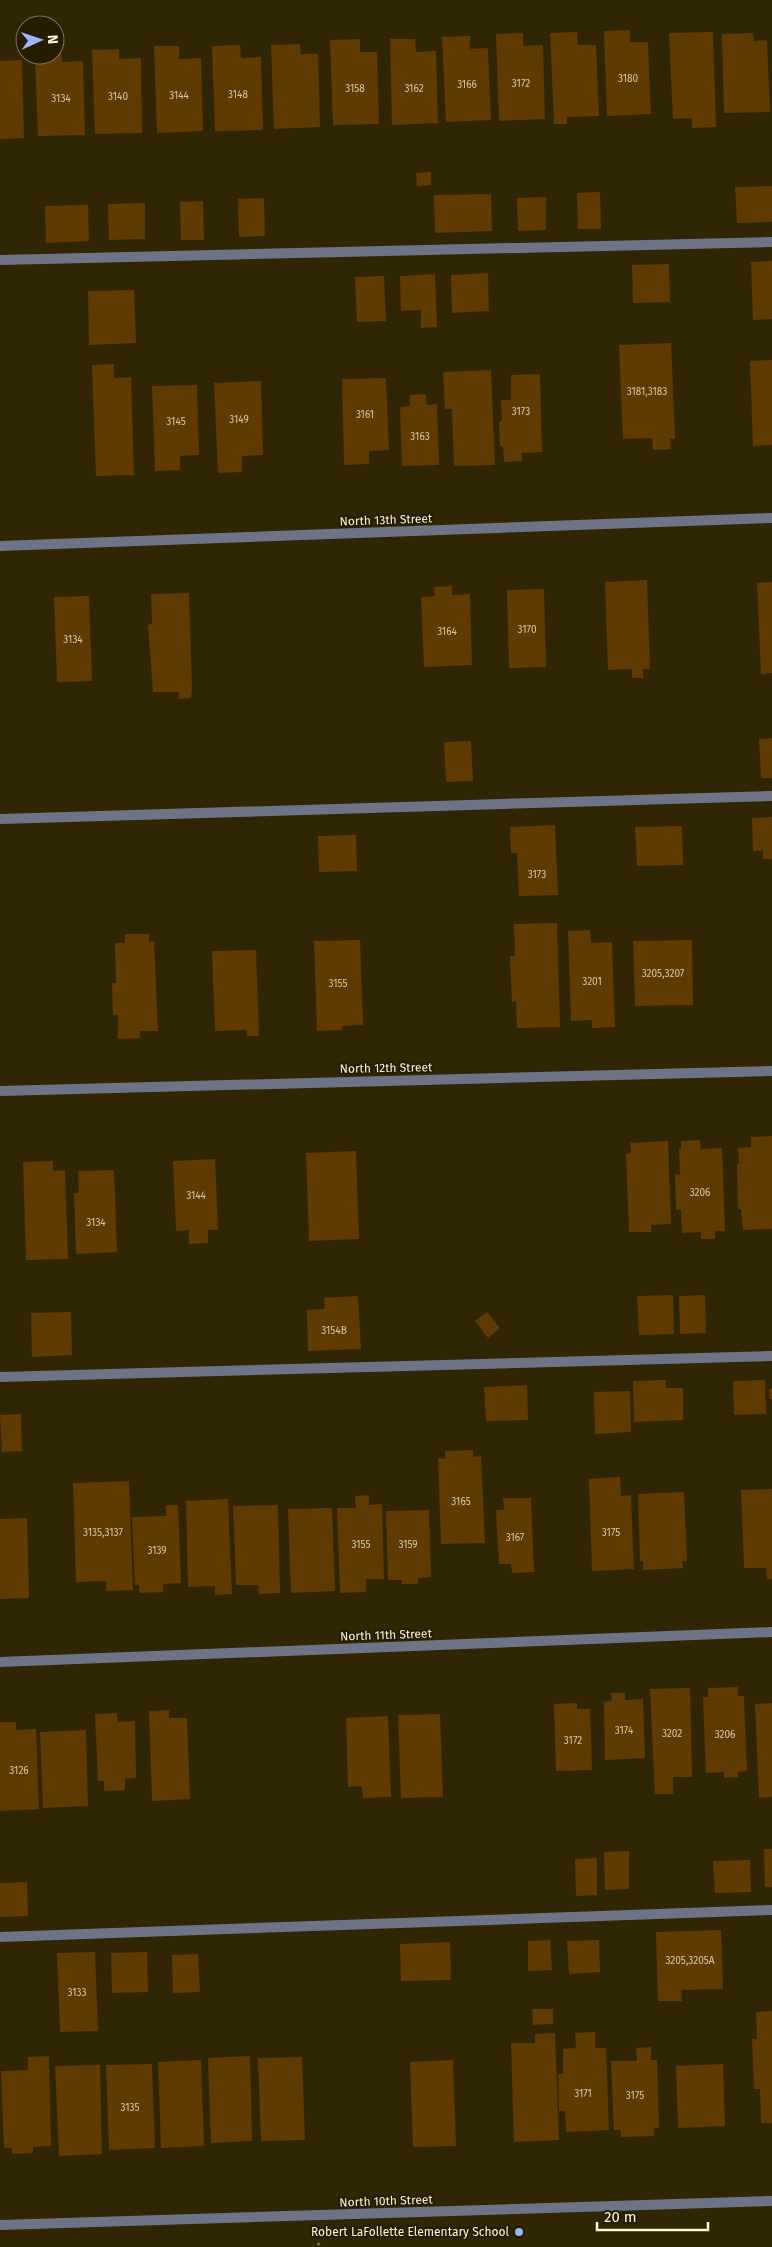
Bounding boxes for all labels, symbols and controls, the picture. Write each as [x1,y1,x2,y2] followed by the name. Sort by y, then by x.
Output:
[15,15,65,65] north arrow
[44,34,61,44] text: N
[618,73,638,85] house number: 3180
[512,78,530,90] house number: 3172
[457,79,477,91] house number: 3166
[345,83,365,95] house number: 3158
[404,83,424,95] house number: 3162
[228,89,248,101] house number: 3148
[169,90,190,102] house number: 3144
[108,91,128,103] house number: 3140
[51,93,71,105] house number: 3134
[627,386,667,398] house number: 3181,3183
[512,406,530,418] house number: 3173
[356,409,374,421] house number: 3161
[229,414,249,426] house number: 3149
[166,416,186,428] house number: 3145
[410,431,430,443] house number: 3163
[339,511,433,529] street label: North 13th Street
[518,624,537,636] house number: 3170
[437,626,458,638] house number: 3164
[63,634,83,646] house number: 3134
[528,869,546,881] house number: 3173
[642,968,685,980] house number: 3205,3207
[582,976,602,988] house number: 3201
[328,978,348,990] house number: 3155
[340,1060,433,1076] street label: North 12th Street
[690,1187,710,1199] house number: 3206
[186,1190,207,1202] house number: 3144
[86,1217,106,1229] house number: 3134
[321,1325,347,1337] house number: 3154B
[451,1496,471,1508] house number: 3165
[83,1527,124,1539] house number: 3135,3137
[602,1527,620,1539] house number: 3175
[506,1532,525,1544] house number: 3167
[351,1539,371,1551] house number: 3155
[398,1539,418,1551] house number: 3159
[147,1545,167,1557] house number: 3139
[340,1626,433,1644] street label: North 11th Street
[615,1725,634,1737] house number: 3174
[662,1728,682,1740] house number: 3202
[715,1729,735,1741] house number: 3206
[564,1735,582,1747] house number: 3172
[9,1765,29,1777] house number: 3126
[665,1955,715,1967] house number: 3205,3205A
[67,1987,87,1999] house number: 3133
[574,2088,592,2100] house number: 3171
[626,2090,644,2102] house number: 3175
[120,2102,140,2114] house number: 3135
[339,2192,434,2210] street label: North 10th Street
[597,2200,708,2232] scale bar
[604,2208,637,2226] text: 20 m
[311,2225,509,2239] place label: Robert LaFollette Elementary School
[513,2226,525,2238] marker: Robert LaFollette Elementary School

